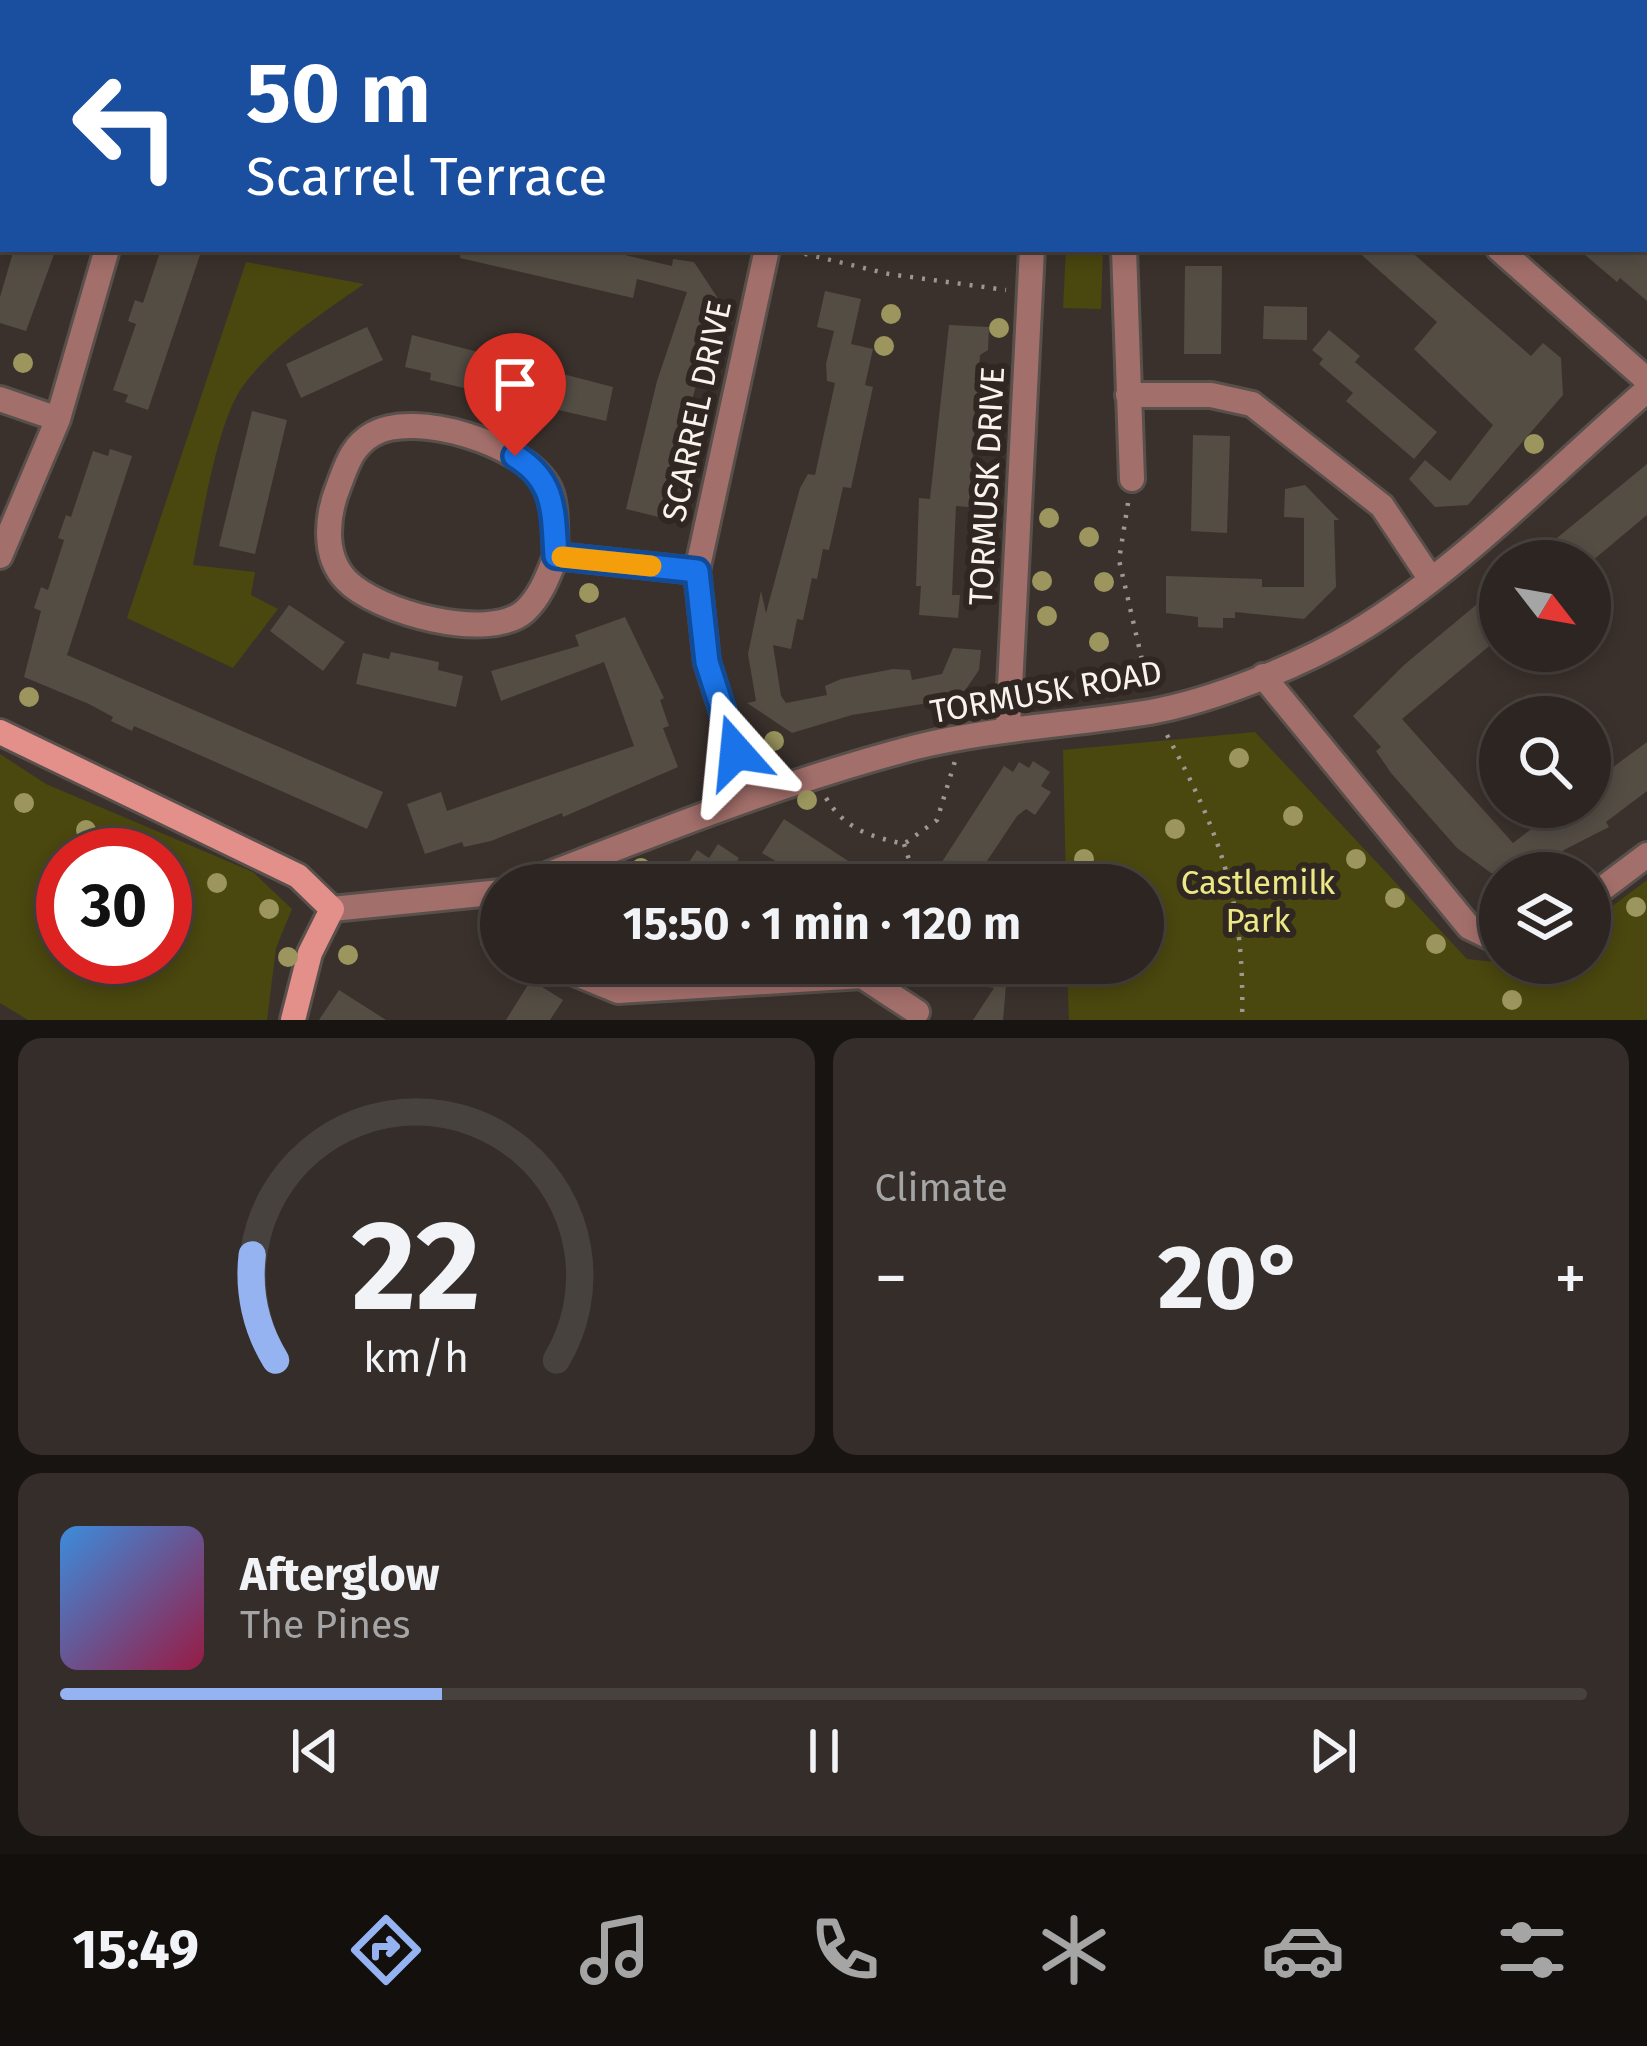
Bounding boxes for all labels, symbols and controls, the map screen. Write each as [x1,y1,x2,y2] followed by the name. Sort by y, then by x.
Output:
[246,43,431,144] text: 50 m
[48,48,204,204] icon: left
[246,145,607,209] text: Scarrel Terrace
[654,297,740,525] street label: SCARREL DRIVE
[464,333,566,456] pin
[482,351,548,417] icon: arrive
[961,366,1013,606] street label: TORMUSK DRIVE
[1479,540,1611,672] north arrow
[1479,540,1611,984] map controls
[927,652,1165,732] street label: TORMUSK ROAD
[673,689,799,815] position arrow
[1479,696,1611,828] button: search
[36,828,192,984] speed limit sign: 30
[1479,852,1611,984] button: layers
[1181,863,1335,941] park label: Castlemilk Park
[623,897,1021,951] text: 15:50 · 1 min · 120 m
[875,1165,1008,1211] text: Climate
[352,1192,481,1342] text: 22
[1158,1224,1304,1332] text: 20°
[875,1239,908,1318] text: −
[1554,1239,1587,1318] text: +
[363,1331,469,1382] text: km/h
[240,1548,439,1602] text: Afterglow
[240,1602,411,1648] text: The Pines
[282,1718,348,1784] icon: previous
[791,1718,857,1784] icon: pause
[1300,1718,1366,1784] icon: next
[344,1908,428,1992] icon: directions
[573,1908,657,1992] icon: music
[803,1908,887,1992] icon: phone
[1032,1908,1116,1992] icon: climate
[1261,1908,1345,1992] icon: car
[1490,1908,1574,1992] icon: filters
[73,1918,199,1982] text: 15:49

